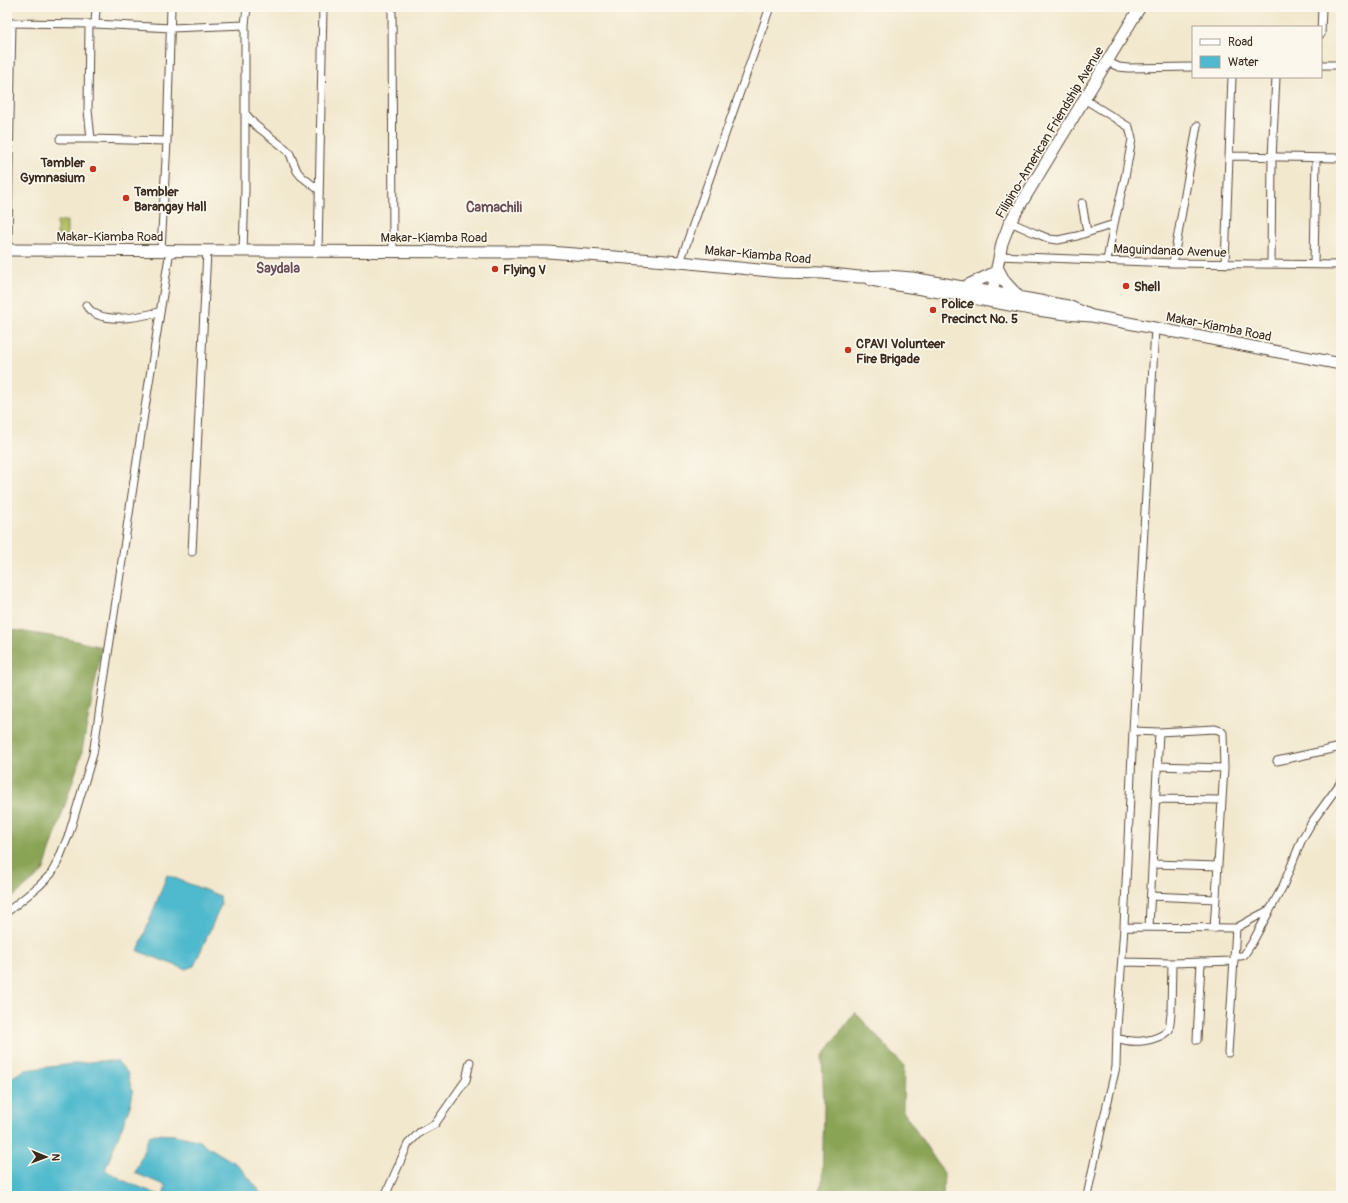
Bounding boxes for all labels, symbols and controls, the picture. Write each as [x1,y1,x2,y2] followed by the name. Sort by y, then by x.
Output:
[1192,26,1322,78] legend
[1228,35,1253,50] text: Road
[992,43,1108,221] street label: Filipino-American Friendship Avenue
[1228,55,1259,70] text: Water
[20,155,85,186] place label: Tambler Gymnasium
[88,164,98,174] marker: Tambler Gymnasium
[133,184,206,215] place label: Tambler Barangay Hall
[121,193,131,203] marker: Tambler Barangay Hall
[466,199,523,216] district label: Camachili
[57,229,163,245] street label: Makar-Kiamba Road
[381,230,487,246] street label: Makar-Kiamba Road
[1113,241,1227,261] street label: Maguindanao Avenue
[704,242,812,268] street label: Makar-Kiamba Road
[256,260,300,277] district label: Saydala
[503,262,546,278] place label: Flying V
[490,264,500,274] marker: Flying V
[1134,279,1160,295] place label: Shell
[1121,281,1131,291] marker: Shell
[941,296,1018,327] place label: Police Precinct No. 5
[928,305,938,315] marker: Police Precinct No. 5
[1165,309,1273,345] street label: Makar-Kiamba Road
[856,336,945,367] place label: CPAVI Volunteer Fire Brigade
[843,345,853,355] marker: CPAVI Volunteer Fire Brigade
[26,1137,66,1177] north arrow
[49,1153,62,1162] text: N

